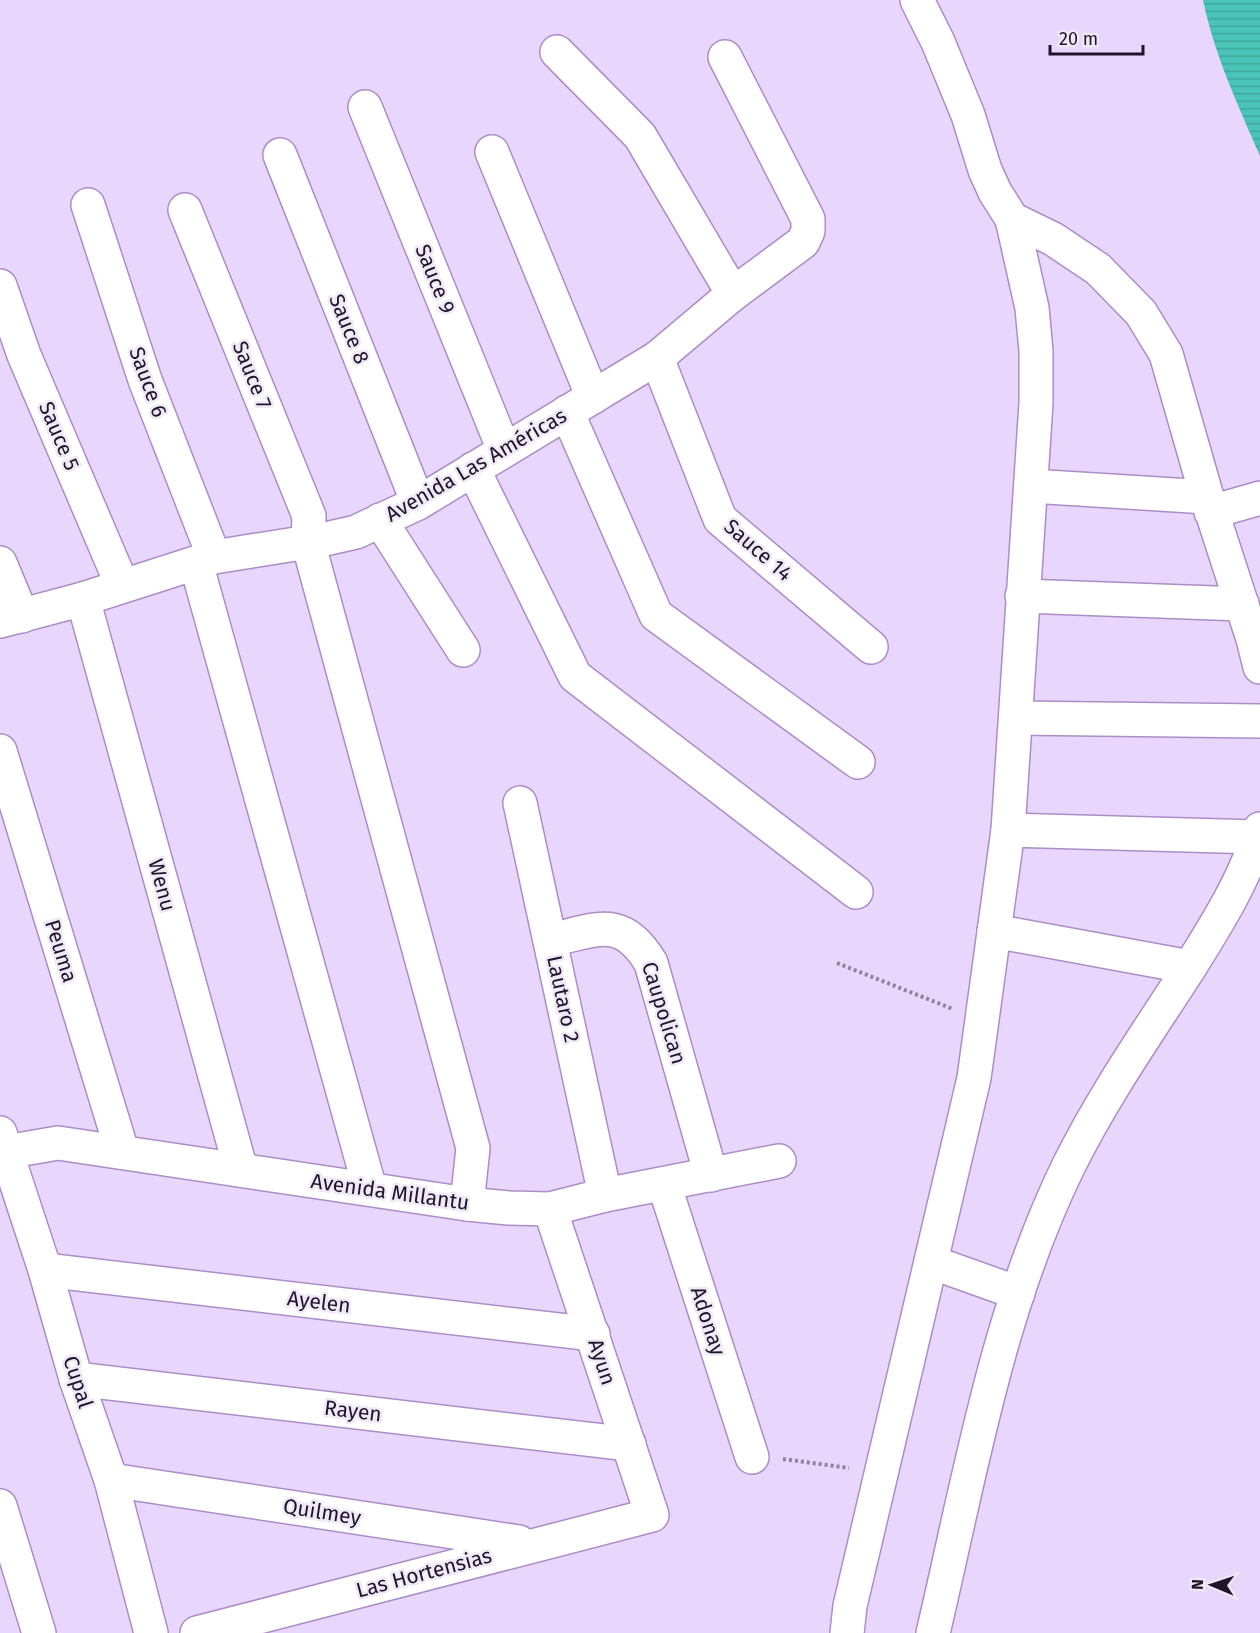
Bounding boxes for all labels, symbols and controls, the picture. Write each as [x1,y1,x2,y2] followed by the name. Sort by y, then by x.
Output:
[1050,18,1143,56] scale bar
[1059,28,1098,50] text: 20 m
[409,240,461,318] street label: Sauce 9
[323,290,375,368] street label: Sauce 8
[227,337,277,413] street label: Sauce 7
[123,343,173,421] street label: Sauce 6
[33,398,85,474] street label: Sauce 5
[381,402,571,527] street label: Avenida Las Américas
[719,513,797,587] street label: Sauce 14
[143,856,181,914] street label: Wenu
[39,916,83,986] street label: Peuma
[541,953,585,1045] street label: Lautaro 2
[636,959,692,1067] street label: Caupolican
[309,1168,471,1216] street label: Avenida Millantu
[685,1283,731,1359] street label: Adonay
[286,1285,352,1319] street label: Ayelen
[582,1336,622,1388] street label: Ayun
[57,1353,99,1411] street label: Cupal
[323,1395,383,1427] street label: Rayen
[281,1493,363,1531] street label: Quilmey
[353,1542,495,1604] street label: Las Hortensias
[1182,1555,1242,1615] north arrow
[1188,1579,1207,1590] text: N

